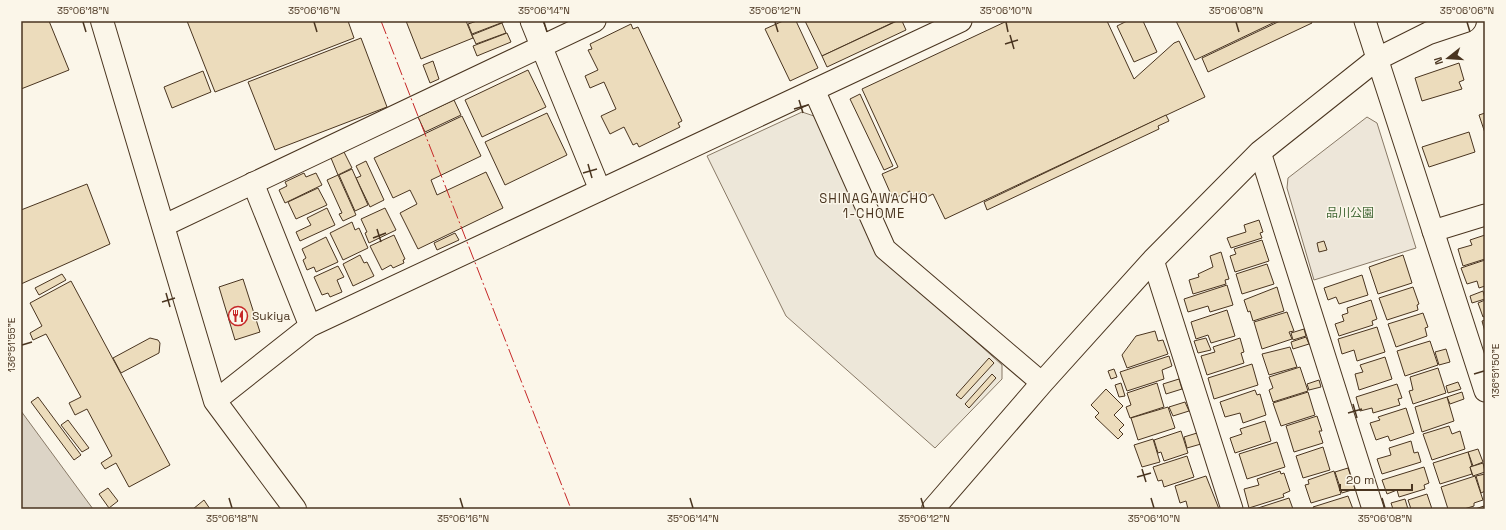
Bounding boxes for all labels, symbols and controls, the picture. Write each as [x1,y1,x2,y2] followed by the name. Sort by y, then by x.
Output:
[57,4,109,17] text: 35°06'18"N
[288,4,340,17] text: 35°06'16"N
[518,4,570,17] text: 35°06'14"N
[749,4,801,17] text: 35°06'12"N
[980,4,1032,17] text: 35°06'10"N
[1209,4,1263,17] text: 35°06'08"N
[1440,4,1494,17] text: 35°06'06"N
[1428,38,1468,78] north arrow
[1431,55,1446,66] text: N
[819,190,929,222] district label: SHINAGAWACHO 1-CHOME
[1326,205,1374,221] park label: 品川公園
[227,305,249,327] restaurant icon: Sukiya
[252,308,290,324] place label: Sukiya
[5,317,18,372] text: 136°51'55"E
[1489,343,1502,398] text: 136°51'50"E
[1340,466,1412,492] scale bar
[1346,472,1374,488] text: 20 m
[206,512,258,525] text: 35°06'18"N
[437,512,489,525] text: 35°06'16"N
[667,512,719,525] text: 35°06'14"N
[898,512,950,525] text: 35°06'12"N
[1128,512,1180,525] text: 35°06'10"N
[1358,512,1412,525] text: 35°06'08"N

